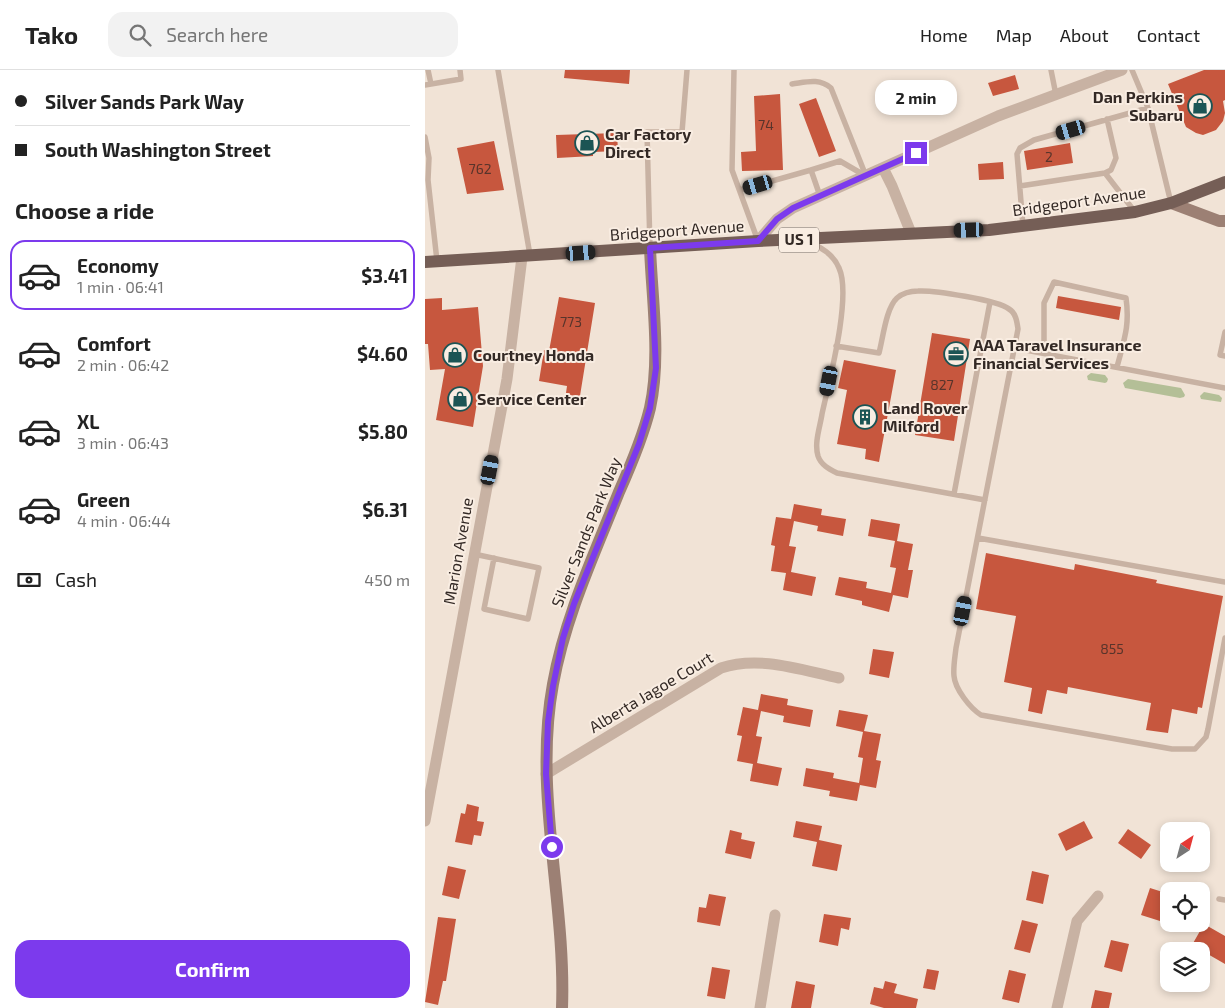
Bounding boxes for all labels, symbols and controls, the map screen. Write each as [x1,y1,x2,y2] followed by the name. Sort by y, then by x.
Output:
[108,12,458,57] search box
[25,20,78,49] text: Tako
[126,21,154,49] icon: search
[166,23,268,46] text: Search here
[920,24,968,46] text: Home
[996,24,1032,46] text: Map
[1060,24,1109,46] text: About
[1137,24,1200,46] text: Contact
[875,81,957,116] callout: 2 min
[1093,87,1183,124] place label: Dan Perkins Subaru
[896,88,936,107] text: 2 min
[45,90,244,113] text: Silver Sands Park Way
[1187,93,1213,119] shop icon: Dan Perkins Subaru
[758,116,774,133] house number: 74
[1054,119,1087,141] car
[605,124,691,161] place label: Car Factory Direct
[574,130,600,156] shop icon: Car Factory Direct
[45,138,271,161] text: South Washington Street
[905,142,927,164] route end
[1045,148,1053,165] house number: 2
[468,160,492,177] house number: 762
[741,174,774,196] car
[1011,182,1147,219] street label: Bridgeport Avenue
[15,197,154,223] text: Choose a ride
[609,215,745,244] street label: Bridgeport Avenue
[953,222,984,238] car
[779,228,819,252] road number: US 1
[565,244,596,262] car
[17,253,62,298] icon: car
[77,254,159,277] text: Economy
[361,264,408,287] text: $3.41
[77,277,164,296] text: 1 min · 06:41
[560,313,582,330] house number: 773
[17,331,62,376] icon: car
[77,332,151,355] text: Comfort
[973,335,1141,372] place label: AAA Taravel Insurance Financial Services
[943,341,969,367] office icon: AAA Taravel Insurance Financial Services
[357,342,408,365] text: $4.60
[442,342,468,368] shop icon: Courtney Honda
[473,345,594,365] place label: Courtney Honda
[77,355,169,374] text: 2 min · 06:42
[818,365,839,397] car
[930,376,954,393] house number: 827
[447,386,473,412] shop icon: Service Center
[477,389,587,408] place label: Service Center
[883,398,968,435] place label: Land Rover Milford
[852,404,878,430] building icon: Land Rover Milford
[17,409,62,454] icon: car
[77,410,99,433] text: XL
[358,420,408,443] text: $5.80
[77,433,169,452] text: 3 min · 06:43
[479,454,500,486] car
[547,454,625,610] street label: Silver Sands Park Way
[17,487,62,532] icon: car
[77,488,130,511] text: Green
[439,496,476,606] street label: Marion Avenue
[362,498,408,521] text: $6.31
[77,511,171,530] text: 4 min · 06:44
[15,566,43,594] icon: cash
[55,568,97,591] text: Cash
[364,570,410,589] text: 450 m
[952,595,973,627] car
[1100,640,1124,657] house number: 855
[585,647,716,736] street label: Alberta Jagoe Court
[1160,822,1210,872] north arrow
[1160,822,1210,992] map controls
[541,836,563,858] route start
[1160,882,1210,932] button: locate
[15,940,410,998] button: Confirm
[1160,942,1210,992] button: layers

